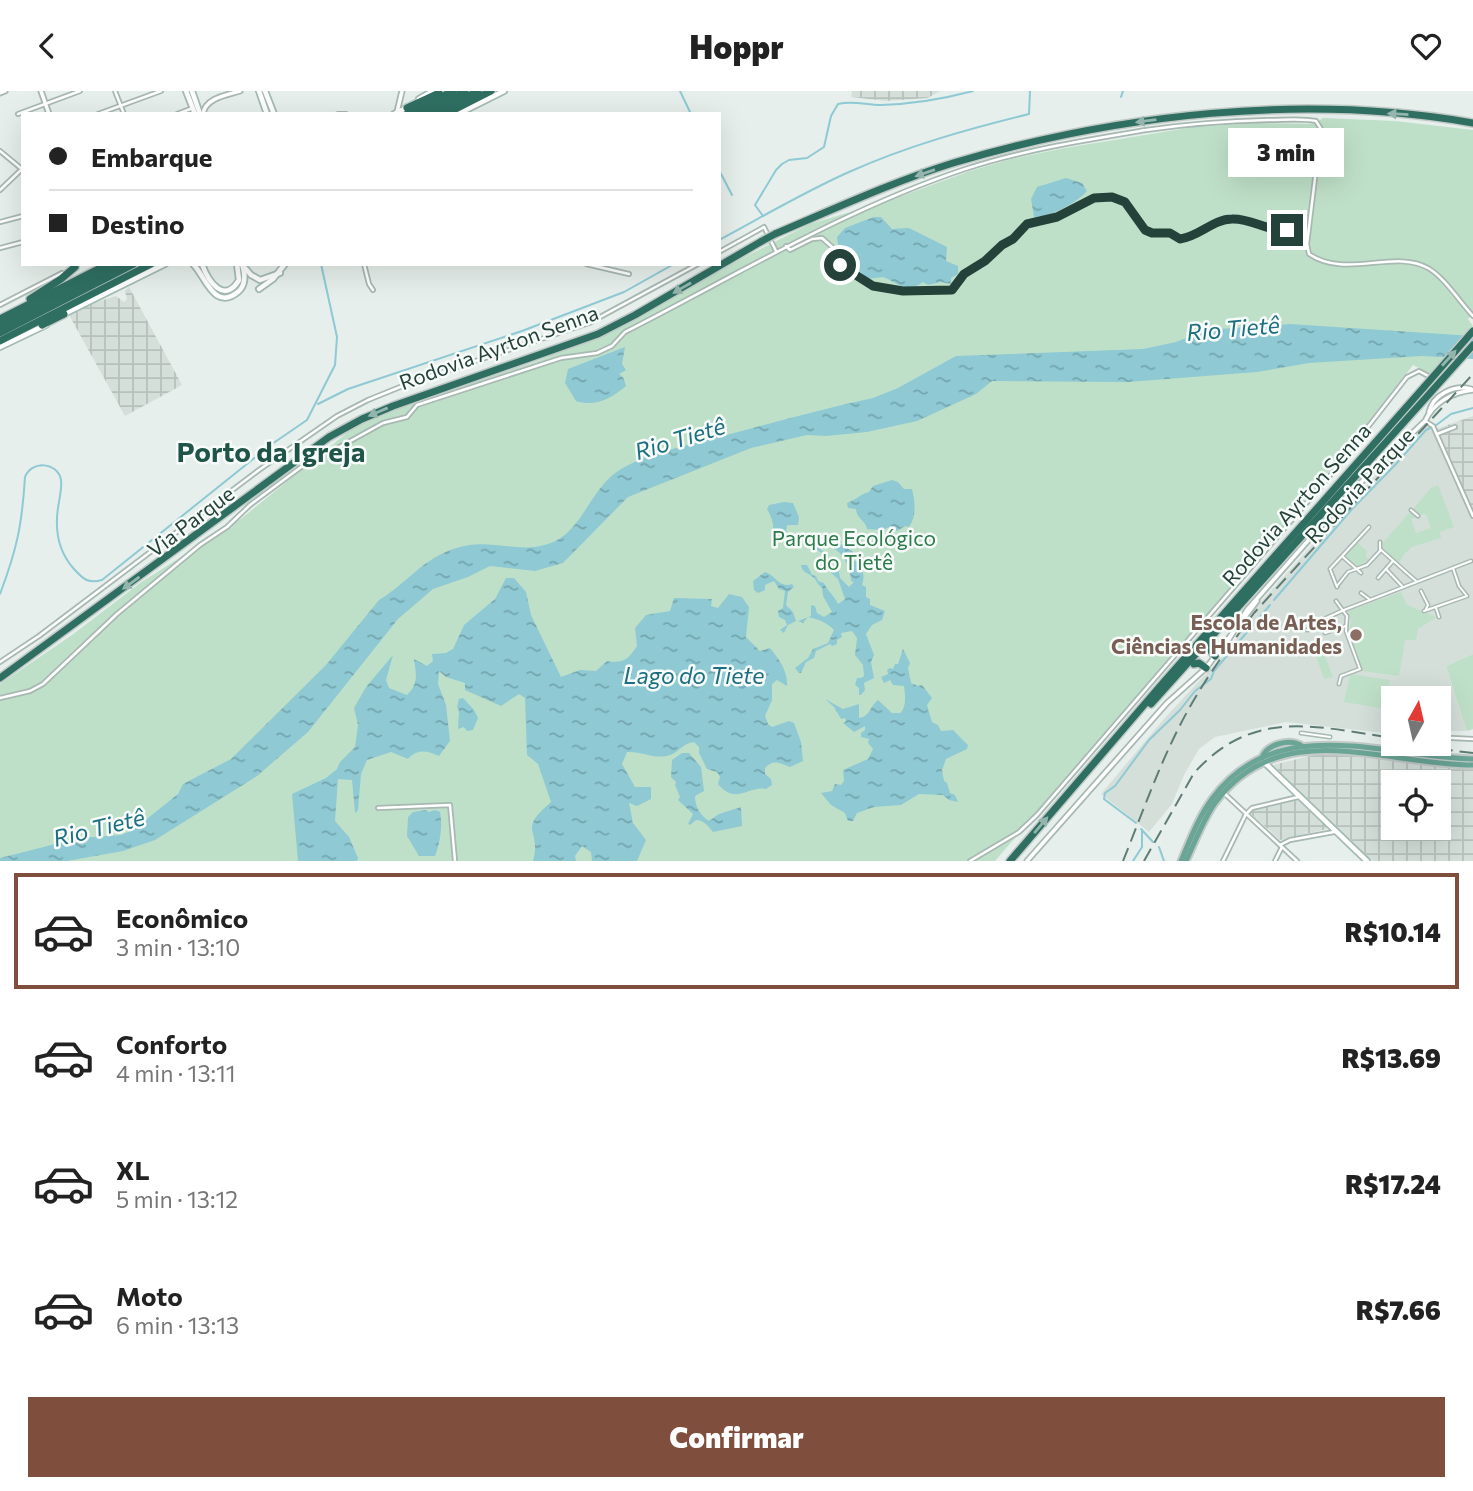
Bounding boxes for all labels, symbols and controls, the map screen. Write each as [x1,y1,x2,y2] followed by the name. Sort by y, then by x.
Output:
[689,26,784,66] text: Hoppr
[28,27,66,65] icon: back
[1407,27,1445,65] icon: heart
[1387,109,1409,120] one-way arrow
[1135,115,1157,126] one-way arrow
[1229,129,1345,177] callout: 3 min
[1257,138,1315,166] text: 3 min
[91,141,212,172] text: Embarque
[915,168,936,179] one-way arrow
[91,208,185,239] text: Destino
[1271,214,1303,246] route end
[824,249,856,281] route start
[672,282,691,294] one-way arrow
[396,299,601,394] street label: Rodovia Ayrton Senna
[1185,310,1282,346] water label: Rio Tietê
[1441,350,1456,367] one-way arrow
[368,406,388,418] one-way arrow
[631,411,729,465] water label: Rio Tietê
[1216,418,1375,590] street label: Rodovia Ayrton Senna
[1299,422,1419,548] street label: Rodovia Parque
[177,434,365,468] district label: Porto da Igreja
[142,480,238,562] street label: Via Parque
[772,525,936,574] park label: Parque Ecológico do Tietê
[122,576,140,590] one-way arrow
[1111,609,1342,658] place label: Escola de Artes, Ciências e Humanidades
[1348,627,1364,643] marker: Escola de Artes, Ciências e Humanidades
[623,661,765,689] water label: Lago do Tiete
[1381,686,1451,756] north arrow
[1381,686,1451,840] map controls
[1381,770,1451,840] button: locate
[50,802,148,852] water label: Rio Tietê
[1033,817,1048,835] one-way arrow
[32,900,95,963] icon: car
[116,902,248,933] text: Econômico
[1345,916,1441,947] text: R$10.14
[116,933,240,961] text: 3 min · 13:10
[32,1026,95,1089] icon: car
[116,1028,227,1059] text: Conforto
[1342,1042,1441,1073] text: R$13.69
[116,1059,236,1087] text: 4 min · 13:11
[32,1152,95,1215] icon: car
[116,1154,150,1185] text: XL
[1345,1168,1441,1199] text: R$17.24
[116,1185,238,1213] text: 5 min · 13:12
[32,1278,95,1341] icon: car
[116,1280,183,1311] text: Moto
[1356,1294,1441,1325] text: R$7.66
[116,1311,239,1339] text: 6 min · 13:13
[28,1397,1445,1477] button: Confirmar

